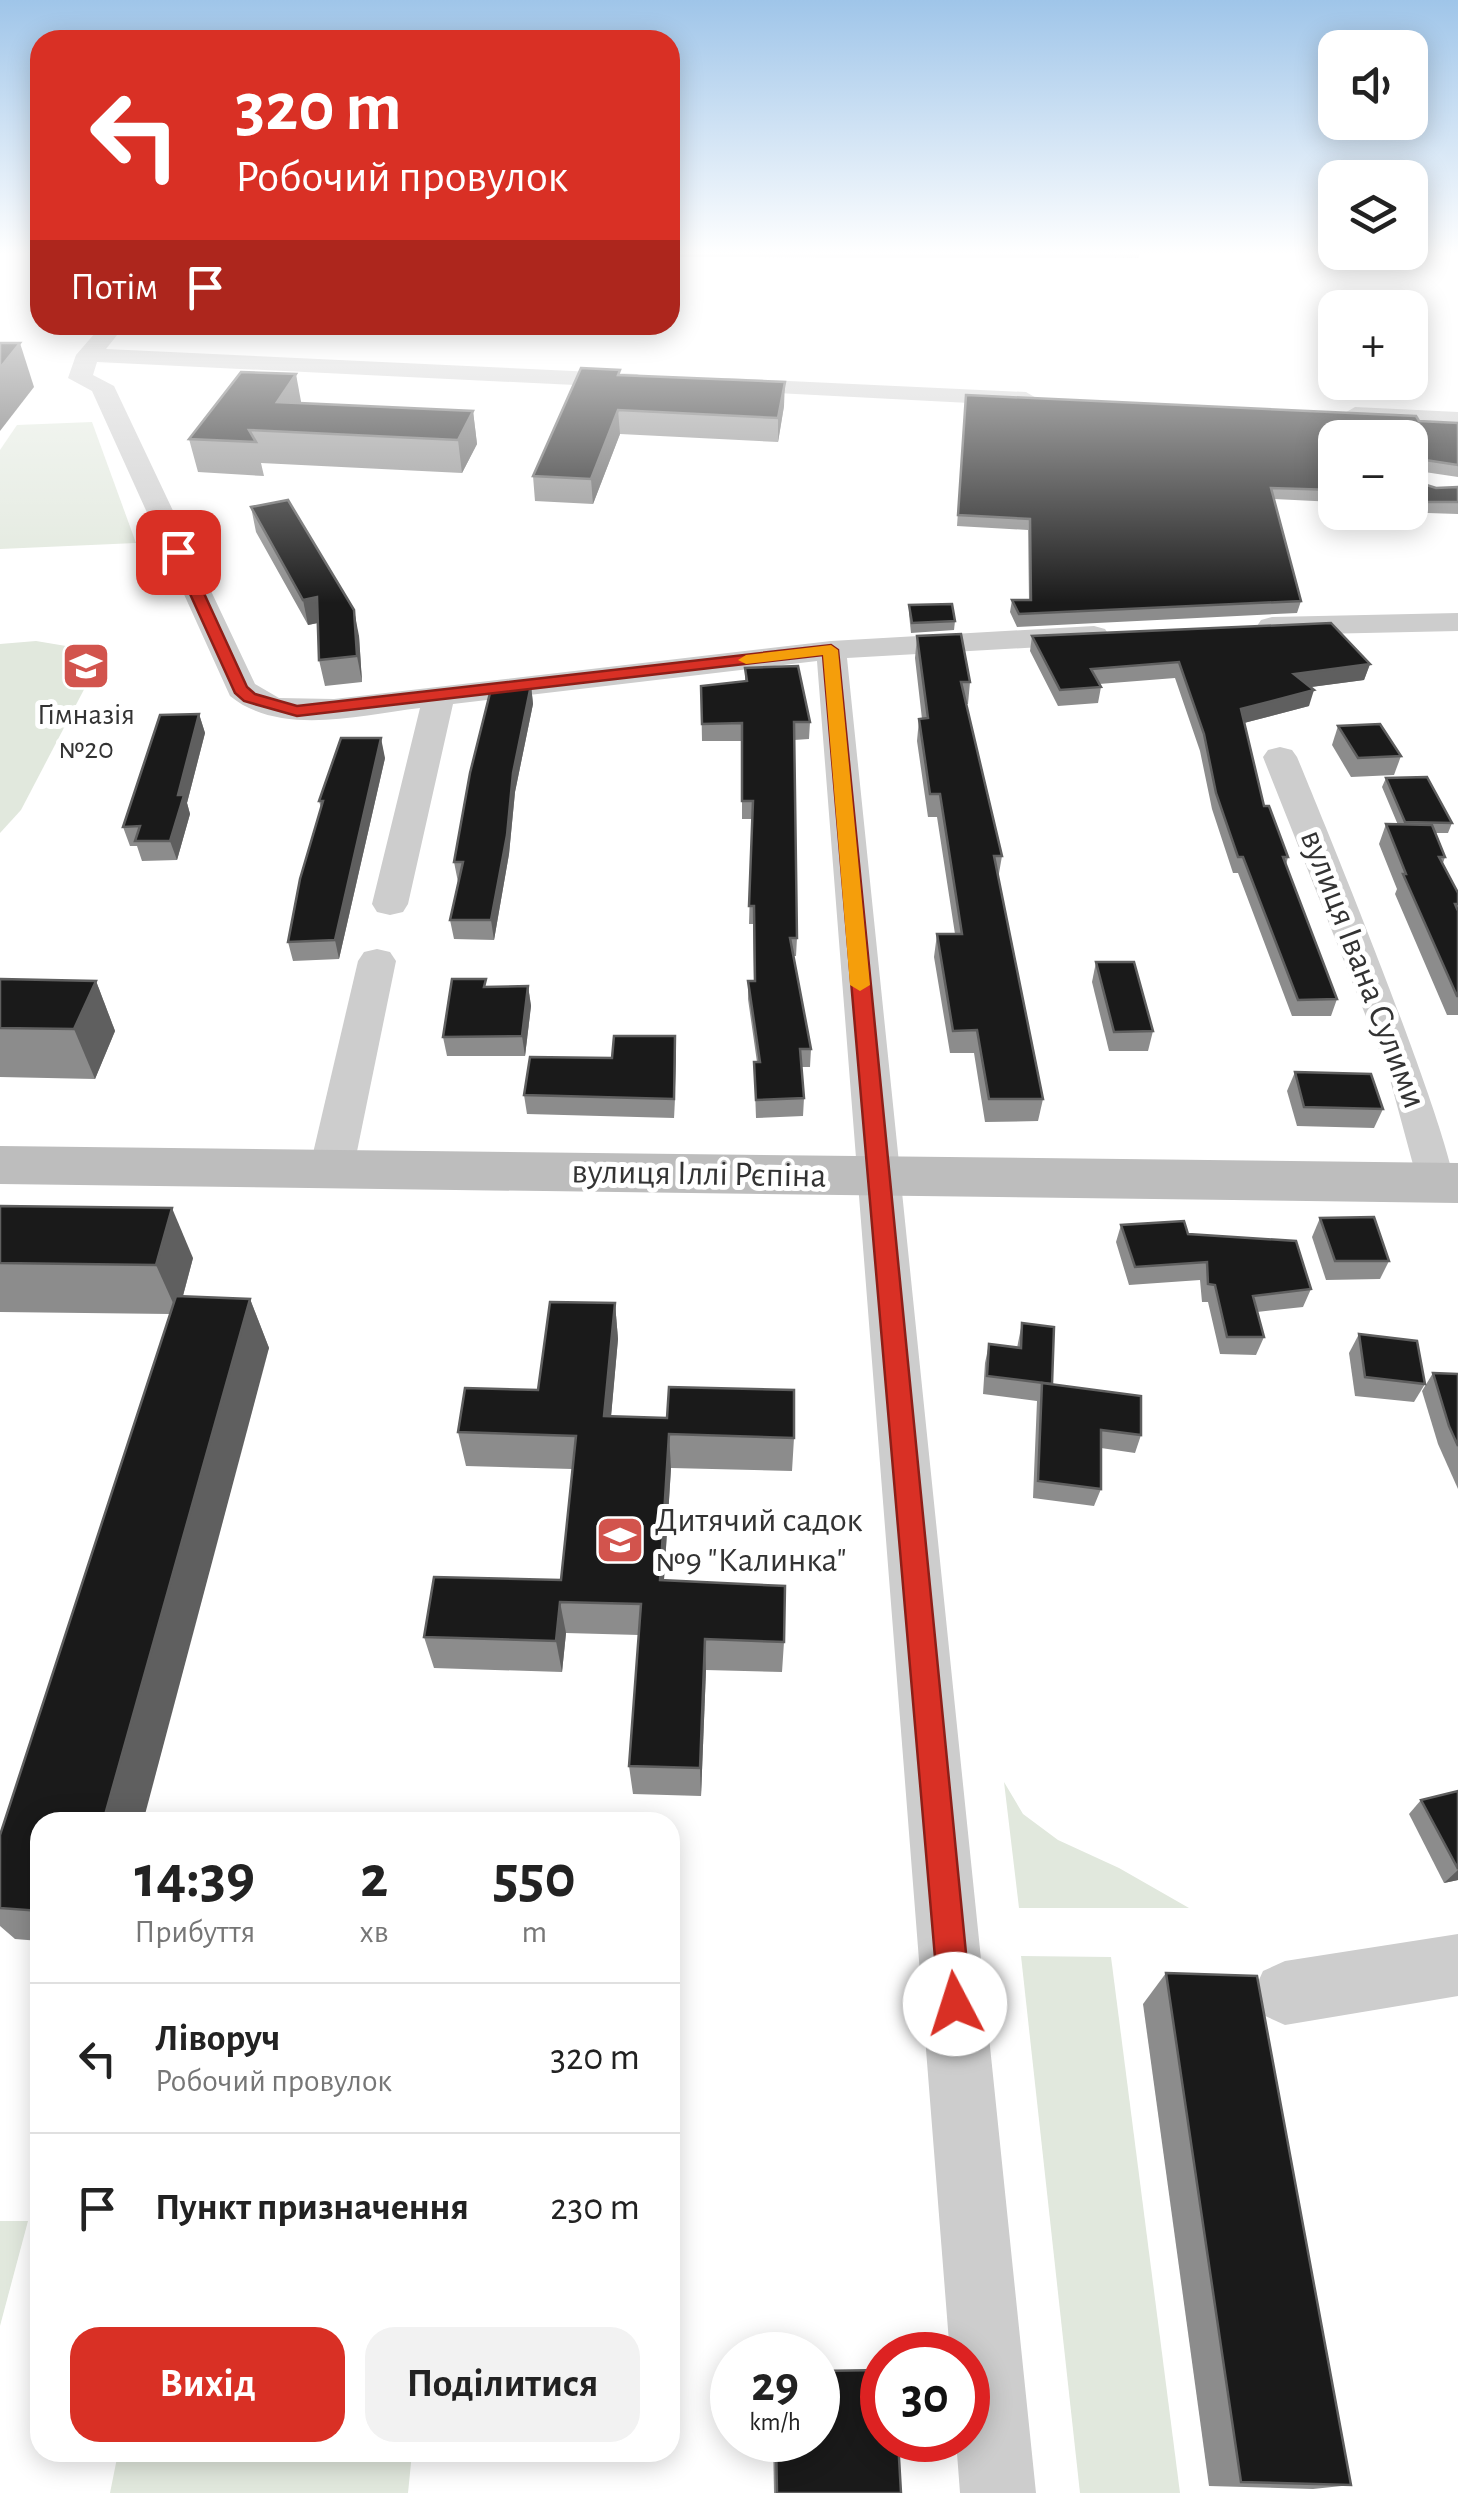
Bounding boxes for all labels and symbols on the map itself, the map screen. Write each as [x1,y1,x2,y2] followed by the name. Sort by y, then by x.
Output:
[136,510,221,595] pin
[60,640,112,692] school or university icon: Гімназія №20
[37,700,135,764] place label: Гімназія №20
[1294,825,1432,1113] street label: вулиця Івана Сулими
[571,1154,827,1194] street label: вулиця Іллі Рєпіна
[655,1503,862,1578] place label: Дитячий садок №9 "Калинка"
[594,1514,646,1566] school or university icon: Дитячий садок №9 "Калинка"
[903,1952,1007,2056] position arrow
[860,2332,990,2462] speed limit sign: 30

